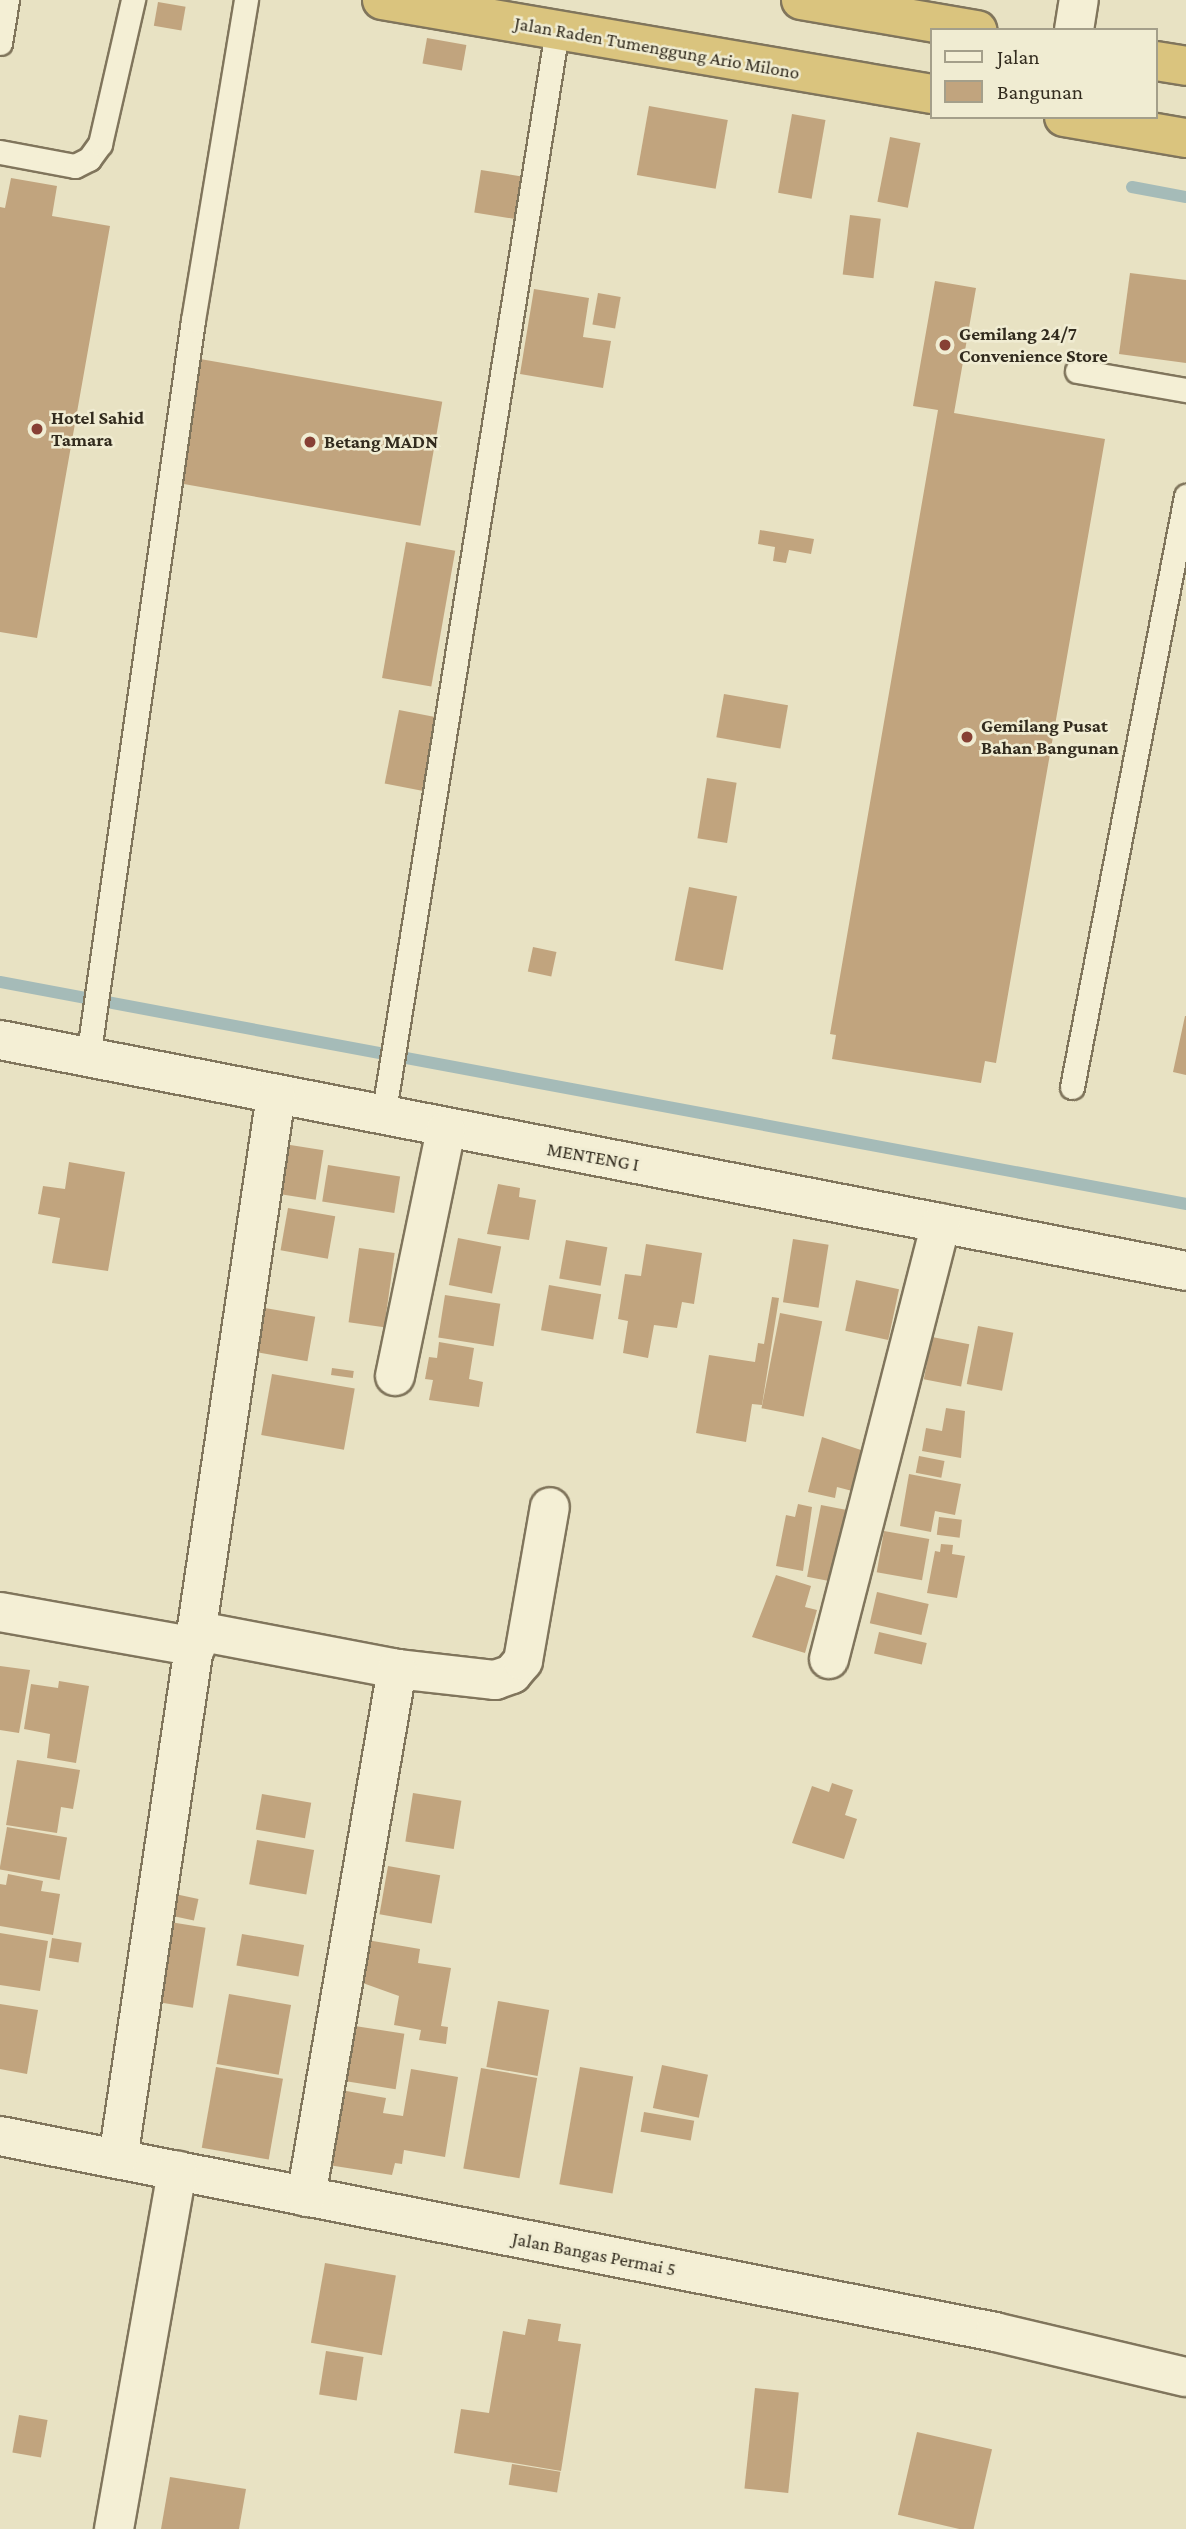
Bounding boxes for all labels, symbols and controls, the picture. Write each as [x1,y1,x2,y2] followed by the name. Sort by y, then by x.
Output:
[513,12,801,84] street label: Jalan Raden Tumenggung Ario Milono
[930,28,1158,119] legend
[997,45,1039,69] text: Jalan
[997,80,1083,104] text: Bangunan
[959,323,1108,367] place label: Gemilang 24/7 Convenience Store
[937,337,953,353] marker: Gemilang 24/7 Convenience Store
[51,407,144,451] place label: Hotel Sahid Tamara
[29,421,45,437] marker: Hotel Sahid Tamara
[324,431,438,453] place label: Betang MADN
[302,434,318,450] marker: Betang MADN
[981,715,1119,759] place label: Gemilang Pusat Bahan Bangunan
[959,729,975,745] marker: Gemilang Pusat Bahan Bangunan
[545,1138,641,1176] street label: MENTENG I
[510,2227,678,2281] street label: Jalan Bangas Permai 5

